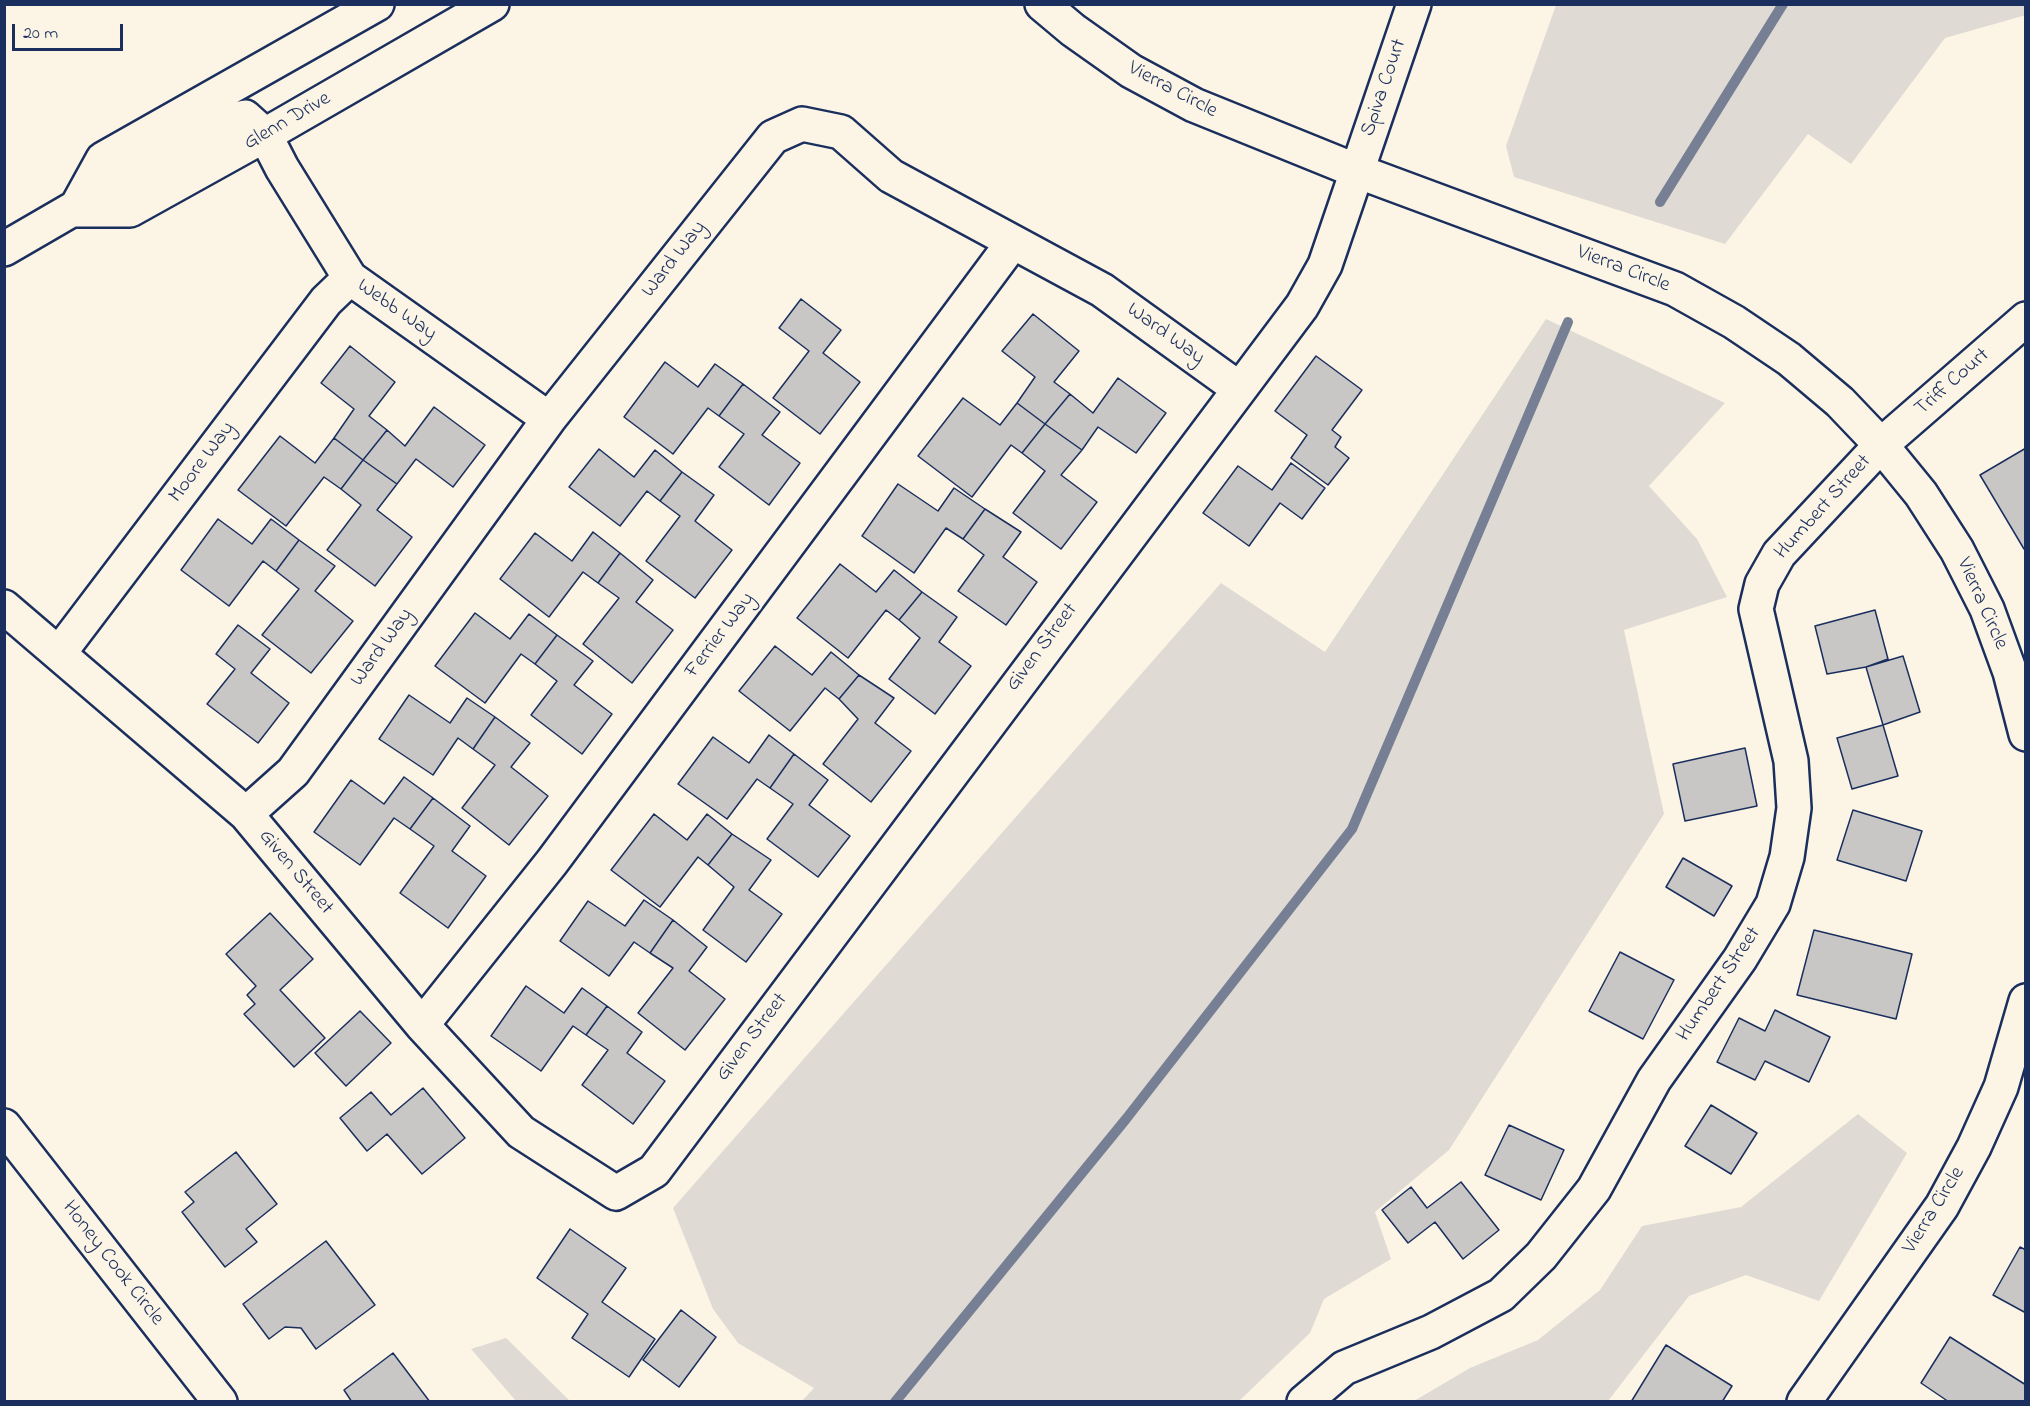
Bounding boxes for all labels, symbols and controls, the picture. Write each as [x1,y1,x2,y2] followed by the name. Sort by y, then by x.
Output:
[15,12,126,50] scale bar
[23,21,58,47] text: 20 m
[1357,36,1413,140] street label: Spiva Court
[1123,57,1221,125] street label: Vierra Circle
[240,87,336,157] street label: Glenn Drive
[637,217,713,303] street label: Ward Way
[1573,241,1673,299] street label: Vierra Circle
[351,274,441,348] street label: Webb Way
[1121,298,1209,372] street label: Ward Way
[1911,344,1995,422] street label: Triff Court
[164,417,242,509] street label: Moore Way
[1770,450,1878,566] street label: Humbert Street
[1950,554,2012,654] street label: Vierra Circle
[681,588,761,684] street label: Ferrier Way
[1002,599,1084,697] street label: Given Street
[346,604,420,692] street label: Ward Way
[252,825,338,921] street label: Given Street
[1672,923,1768,1047] street label: Humbert Street
[712,989,794,1087] street label: Given Street
[1898,1163,1972,1259] street label: Vierra Circle
[56,1197,168,1331] street label: Honey Cook Circle

